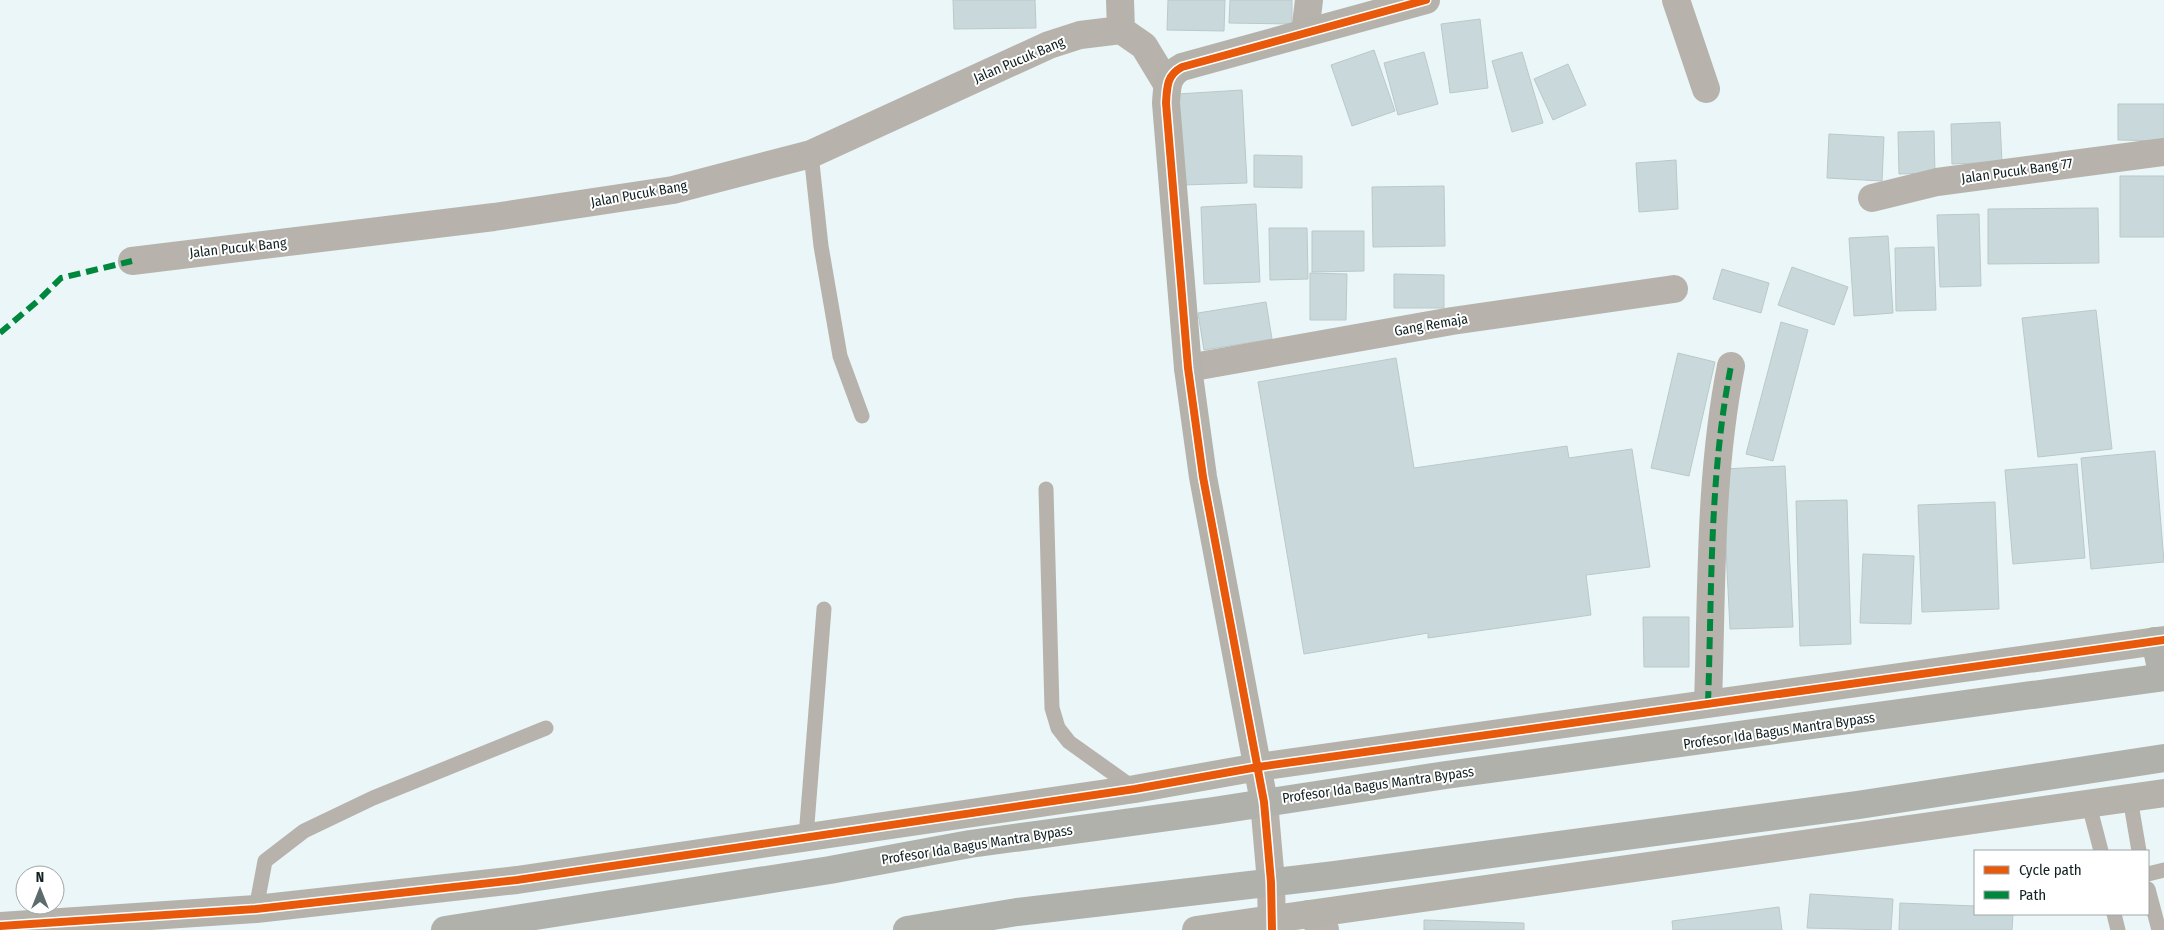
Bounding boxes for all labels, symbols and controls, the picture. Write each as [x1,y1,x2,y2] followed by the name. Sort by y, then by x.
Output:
[971,33,1068,87] street label: Jalan Pucuk Bang
[1960,155,2074,187] street label: Jalan Pucuk Bang 77
[590,177,689,211] street label: Jalan Pucuk Bang
[189,234,288,262] street label: Jalan Pucuk Bang
[1393,310,1469,340] street label: Gang Remaja
[1682,709,1876,753] street label: Profesor Ida Bagus Mantra Bypass
[1281,763,1475,807] street label: Profesor Ida Bagus Mantra Bypass
[880,821,1074,869] street label: Profesor Ida Bagus Mantra Bypass
[1974,850,2149,915] legend
[2019,861,2082,879] text: Cycle path
[15,865,65,915] north arrow
[36,869,44,886] text: N
[2019,886,2046,904] text: Path

